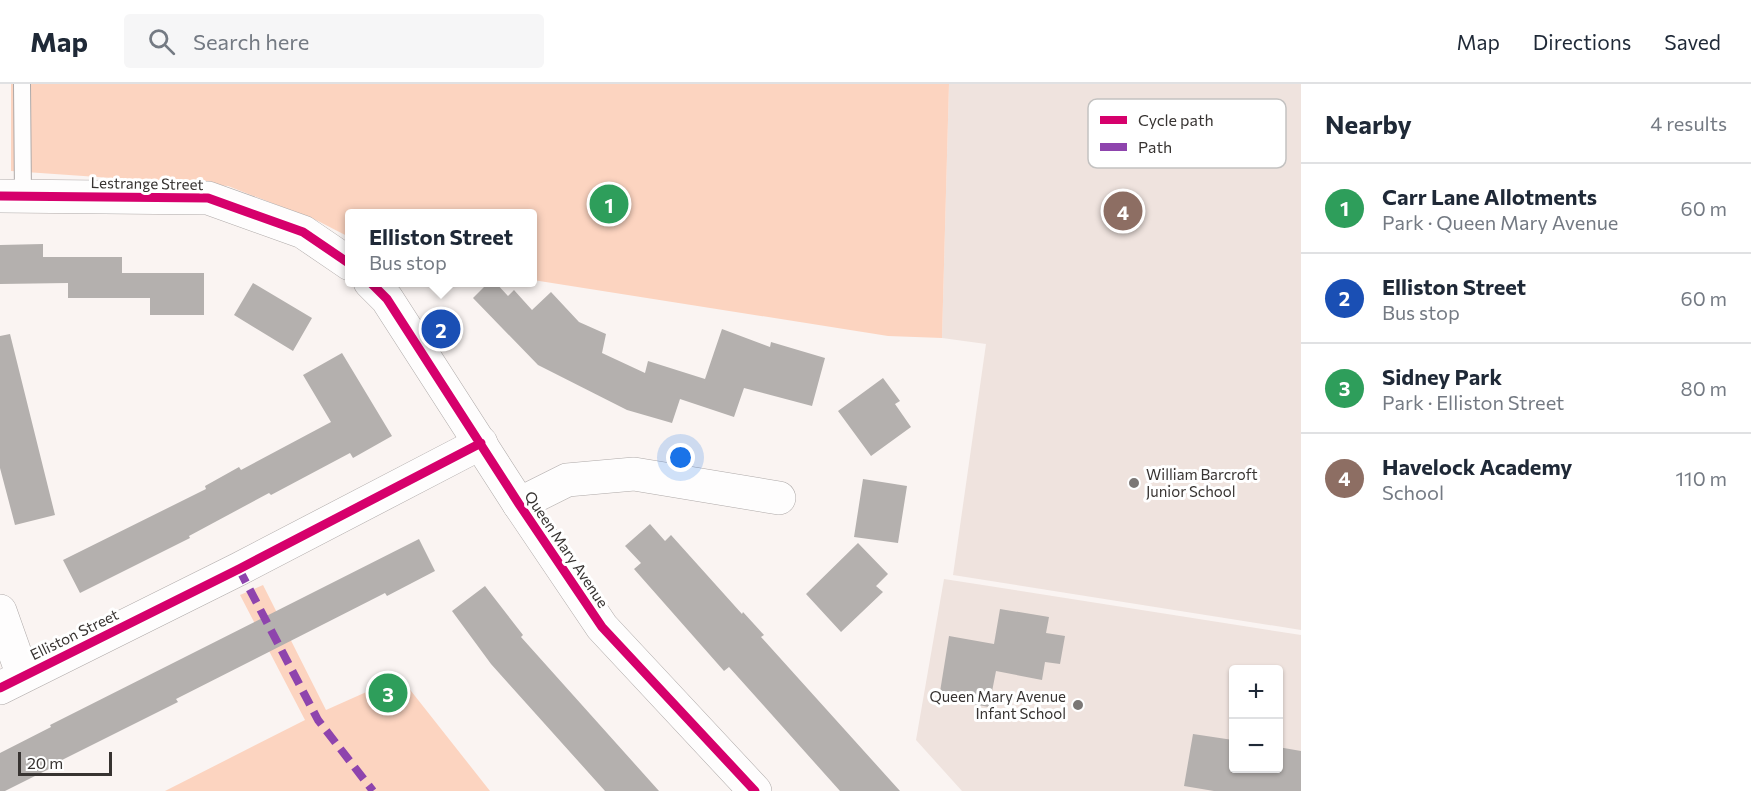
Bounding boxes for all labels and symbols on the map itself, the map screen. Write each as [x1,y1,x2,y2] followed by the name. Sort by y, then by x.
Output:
[1088,99,1286,168] legend
[1138,110,1214,129] text: Cycle path
[1138,137,1172,156] text: Path
[90,173,204,193] street label: Lestrange Street
[590,182,628,226] pin: 1
[1104,188,1142,234] pin: 4
[422,306,460,352] pin: 2
[666,443,695,472] your location
[1146,465,1258,500] place label: William Barcroft Junior School
[1127,476,1141,490] marker: William Barcroft Junior School
[521,487,613,611] street label: Queen Mary Avenue
[27,605,121,663] street label: Elliston Street
[368,670,408,716] pin: 3
[929,687,1066,722] place label: Queen Mary Avenue Infant School
[1071,698,1085,712] marker: Queen Mary Avenue Infant School
[18,749,112,776] scale bar

